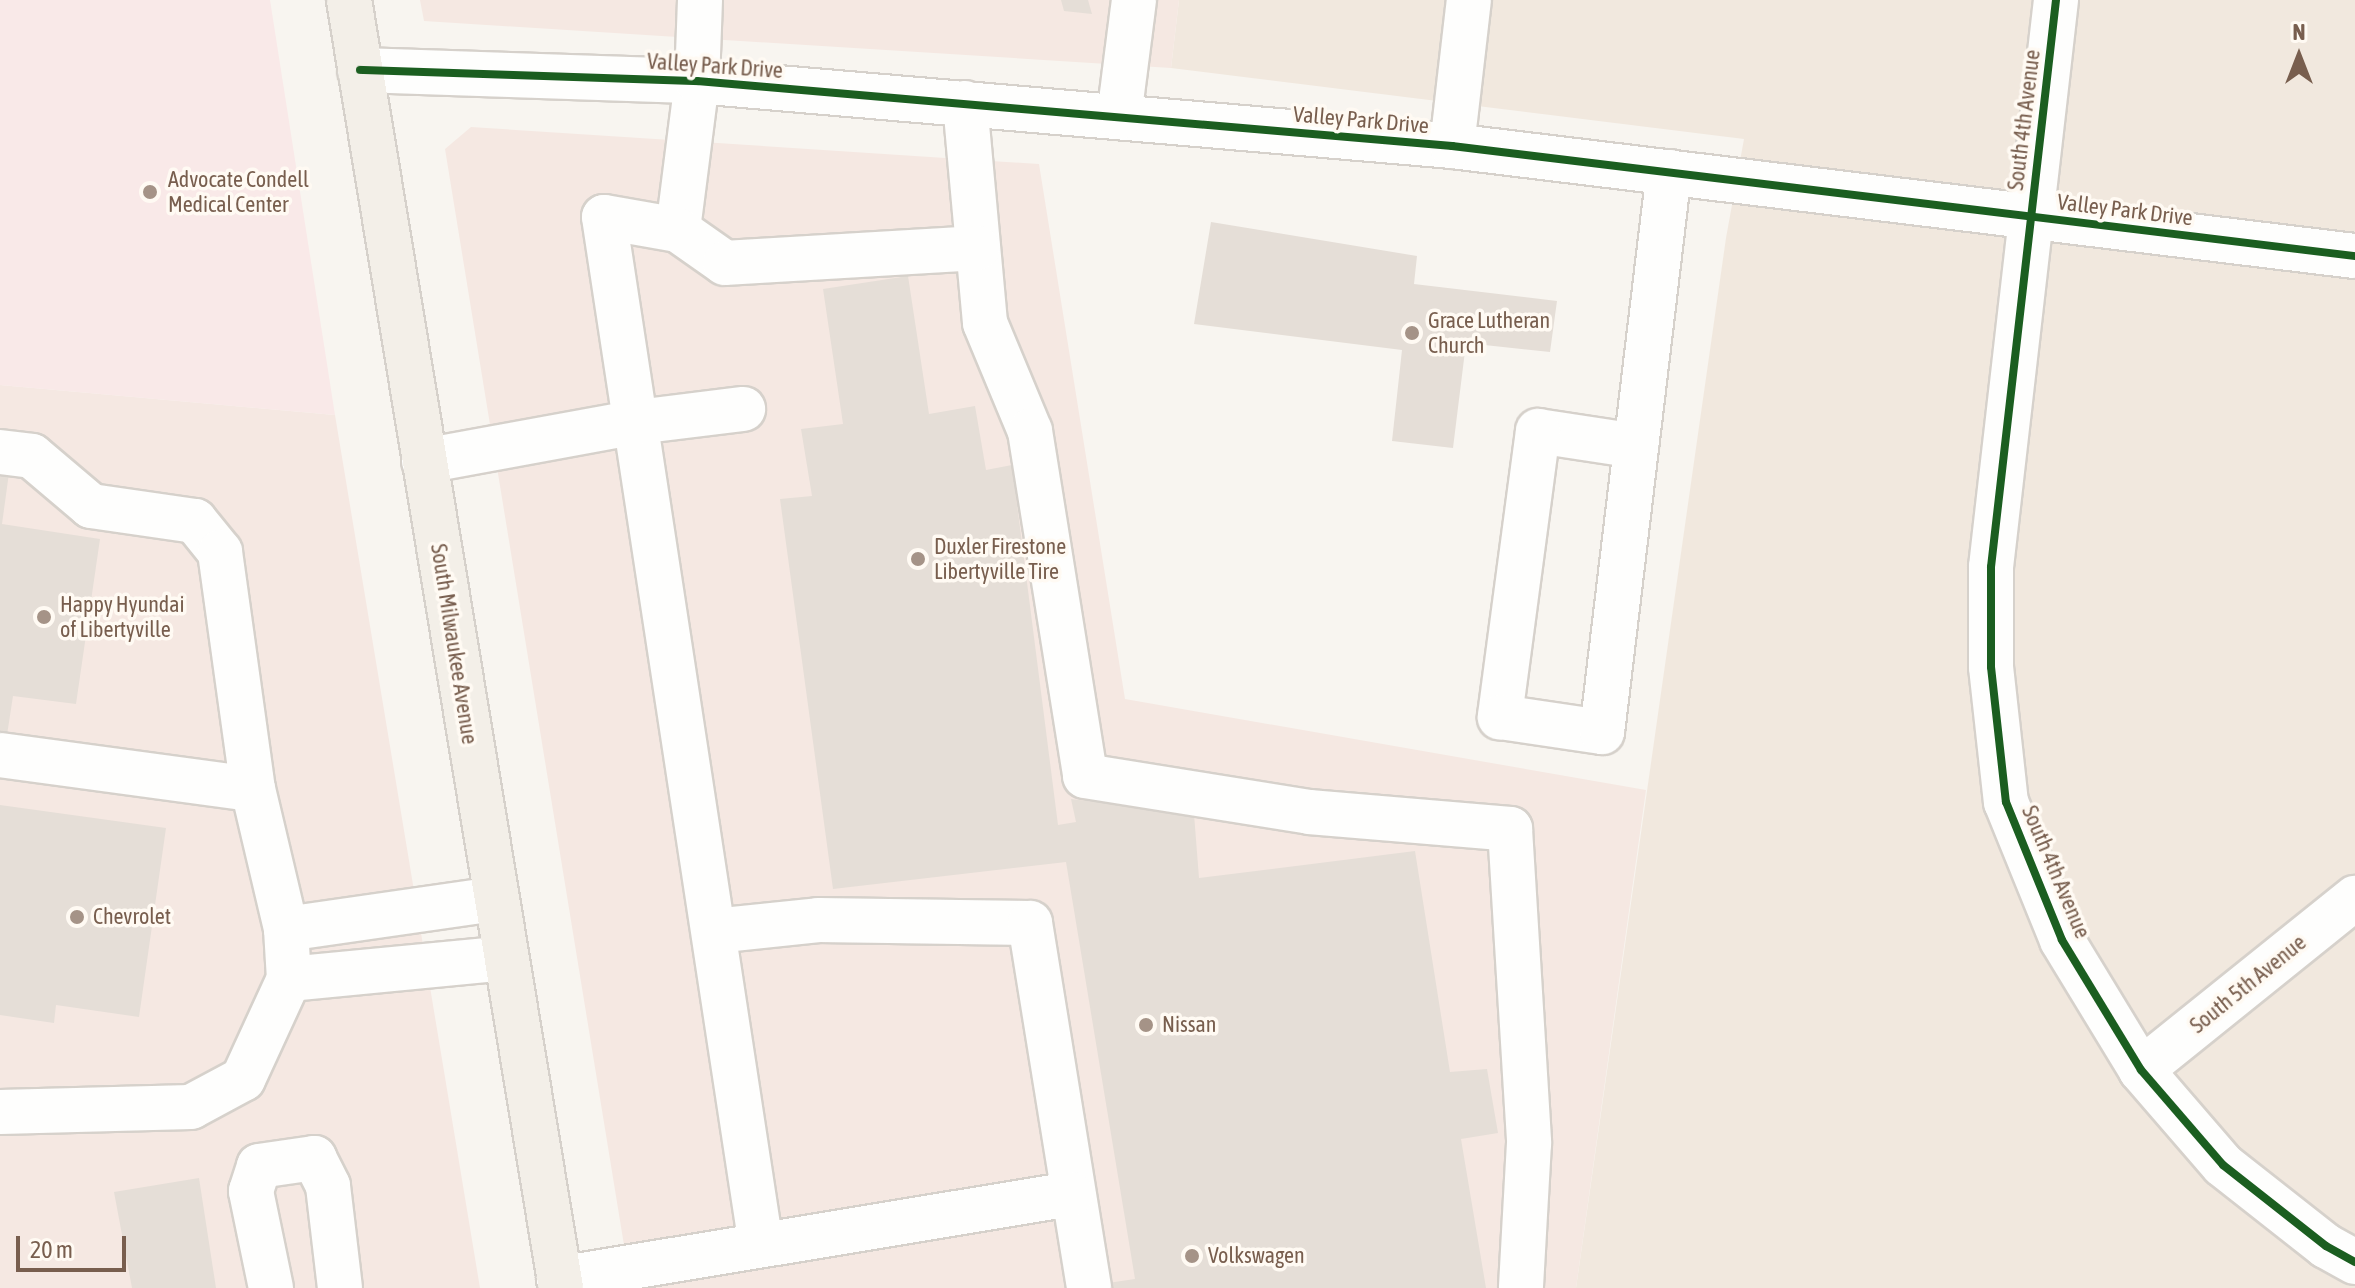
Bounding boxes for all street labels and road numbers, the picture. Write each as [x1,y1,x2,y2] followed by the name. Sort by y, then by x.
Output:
[646,48,784,84] street label: Valley Park Drive
[2002,48,2046,192] street label: South 4th Avenue
[1292,101,1430,139] street label: Valley Park Drive
[2056,189,2194,231] street label: Valley Park Drive
[425,542,483,746] street label: South Milwaukee Avenue
[2016,802,2096,942] street label: South 4th Avenue
[2185,929,2311,1039] street label: South 5th Avenue

